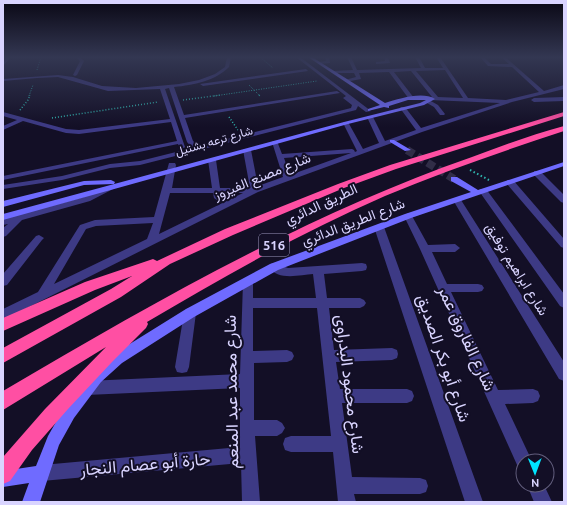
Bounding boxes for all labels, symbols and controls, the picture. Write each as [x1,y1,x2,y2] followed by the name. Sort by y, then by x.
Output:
[173,123,255,161] street label: شارع ترعه بشتيل
[210,149,314,206] street label: شارع مصنع الفيروز
[282,180,361,231] street label: الطريق الدائري
[299,195,408,253] street label: شارع الطريق الدائري
[480,220,552,320] street label: شارع ابراهيم توفيق
[259,234,289,256] road number: 516
[432,281,500,395] street label: شارع الفاروق عمر
[411,292,475,425] street label: شارع أبو بكر الصديق
[330,313,368,455] street label: شارع محمود البدراوى
[220,315,244,469] street label: شارع محمد عبد المنعم
[78,448,211,481] street label: حارة أبو عصام النجار
[515,453,555,493] north arrow
[531,477,539,489] text: N

